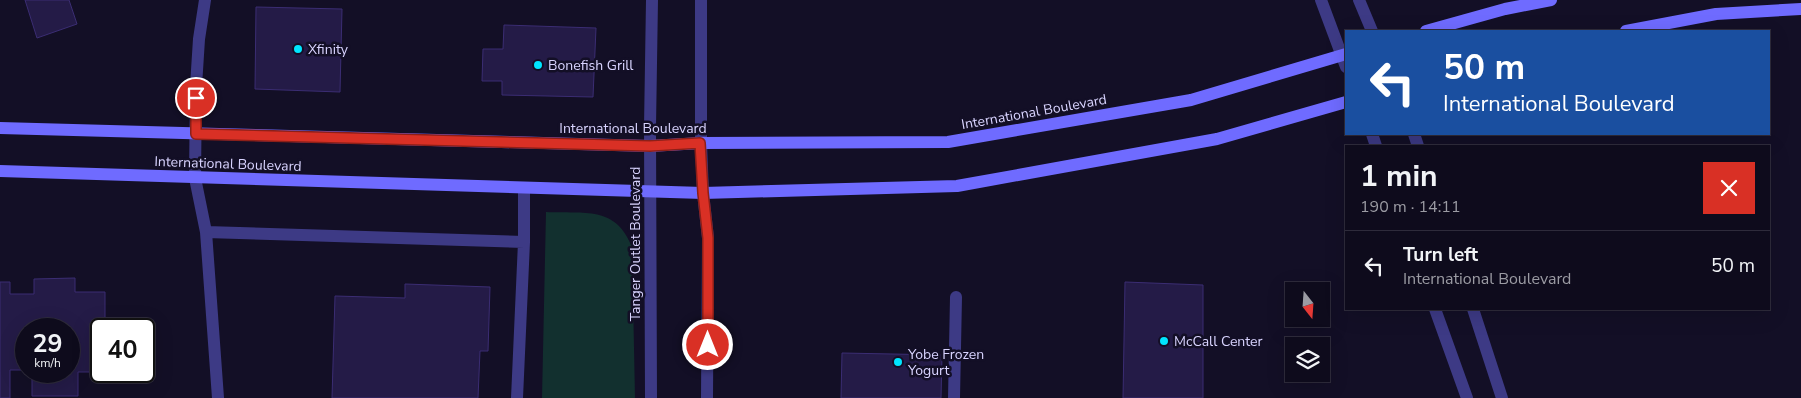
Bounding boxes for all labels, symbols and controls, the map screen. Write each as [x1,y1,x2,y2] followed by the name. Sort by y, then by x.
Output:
[308,40,349,59] place label: Xfinity
[292,43,304,55] marker: Xfinity
[1443,44,1525,91] text: 50 m
[1360,50,1425,115] icon: left
[548,56,634,75] place label: Bonefish Grill
[532,59,544,71] marker: Bonefish Grill
[175,77,217,119] pin
[182,84,210,112] icon: arrive
[1443,89,1675,119] text: International Boulevard
[960,90,1108,134] street label: International Boulevard
[559,119,707,138] street label: International Boulevard
[154,152,302,176] street label: International Boulevard
[1360,156,1438,197] text: 1 min
[1703,162,1755,214] button: close
[626,167,645,321] street label: Tanger Outlet Boulevard
[1360,196,1461,218] text: 190 m · 14:11
[1403,242,1478,268] text: Turn left
[1360,252,1388,280] icon: left
[1711,253,1755,279] text: 50 m
[1403,268,1571,290] text: International Boulevard
[1285,282,1330,328] north arrow
[1285,282,1330,382] map controls
[90,318,155,383] speed limit sign: 40
[681,318,733,370] position arrow
[32,327,63,361] text: 29
[1174,332,1263,351] place label: McCall Center
[1158,335,1170,347] marker: McCall Center
[1285,337,1330,382] button: layers
[907,345,984,380] place label: Yobe Frozen Yogurt
[34,355,61,371] text: km/h
[892,356,904,368] marker: Yobe Frozen Yogurt

